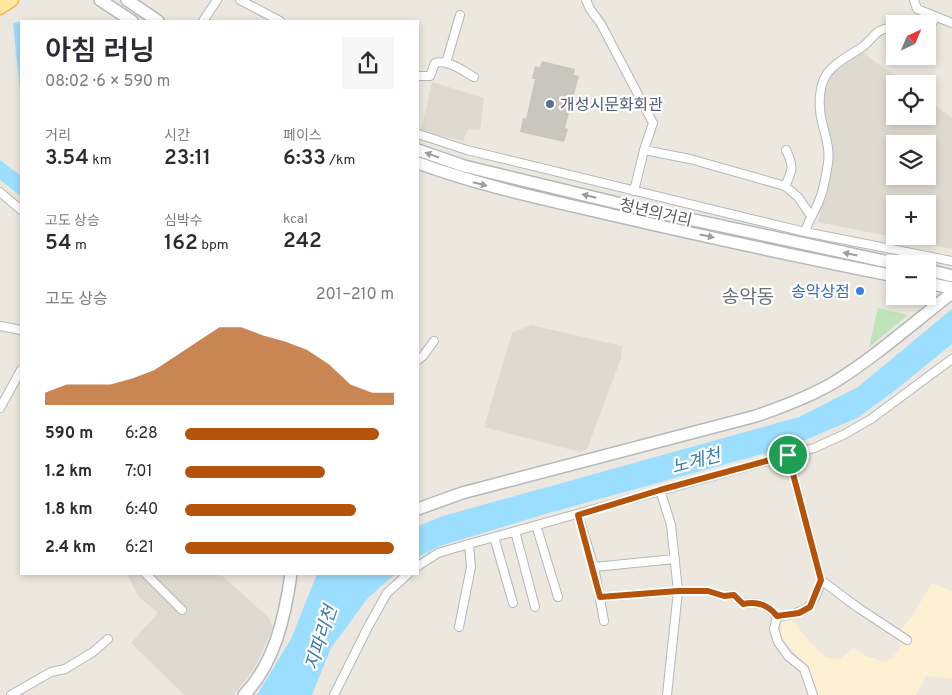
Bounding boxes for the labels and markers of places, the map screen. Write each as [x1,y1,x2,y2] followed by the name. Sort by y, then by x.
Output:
[560,96,663,116] place label: 개성시문화회관
[544,98,556,110] marker: 개성시문화회관
[791,283,850,303] place label: 송악상점
[854,285,866,297] marker: 송악상점
[767,434,809,476] pin

